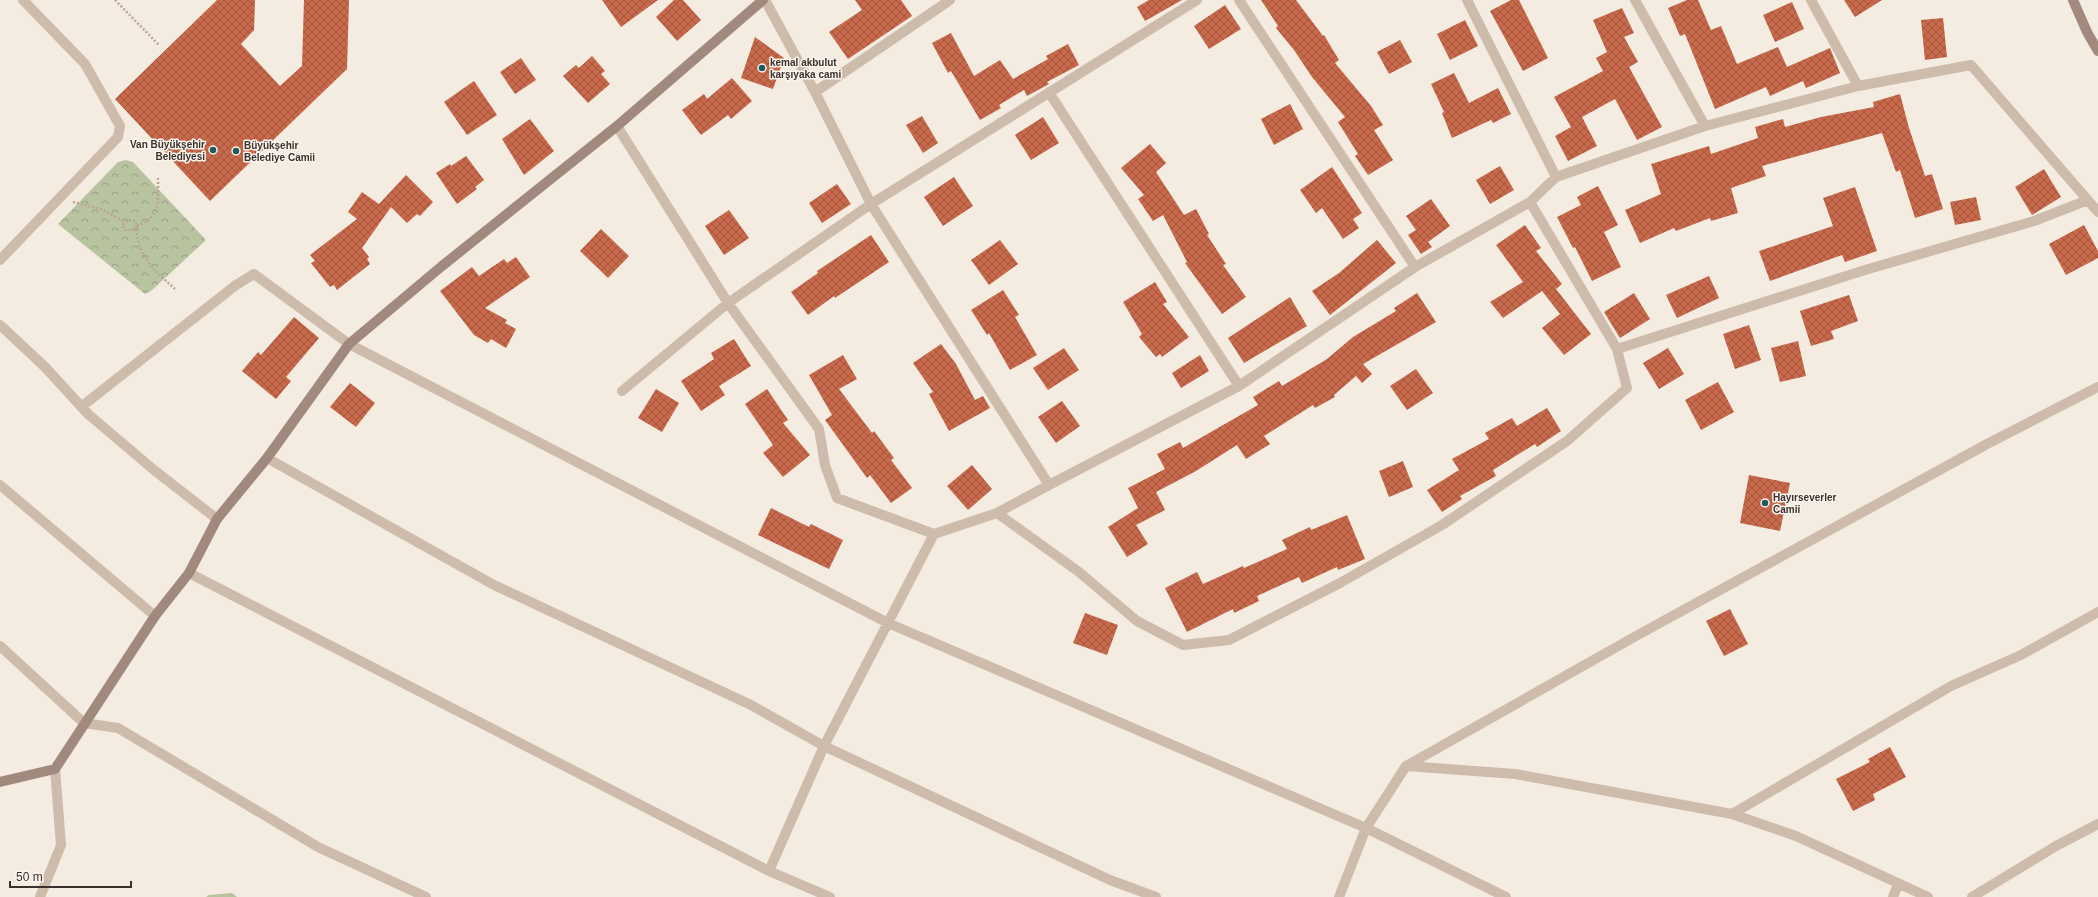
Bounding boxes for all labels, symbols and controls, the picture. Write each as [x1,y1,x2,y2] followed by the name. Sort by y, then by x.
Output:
[770,57,841,80] place label: kemal akbulut karşıyaka cami
[757,63,767,73] marker: kemal akbulut karşıyaka cami
[130,139,205,162] place label: Van Büyükşehir Belediyesi
[244,140,315,163] place label: Büyükşehir Belediye Camii
[208,145,218,155] marker: Van Büyükşehir Belediyesi
[231,146,241,156] marker: Büyükşehir Belediye Camii
[1773,492,1836,515] place label: Hayırseverler Camii
[1760,498,1770,508] marker: Hayırseverler Camii
[10,863,131,889] scale bar
[16,870,43,884] text: 50 m

